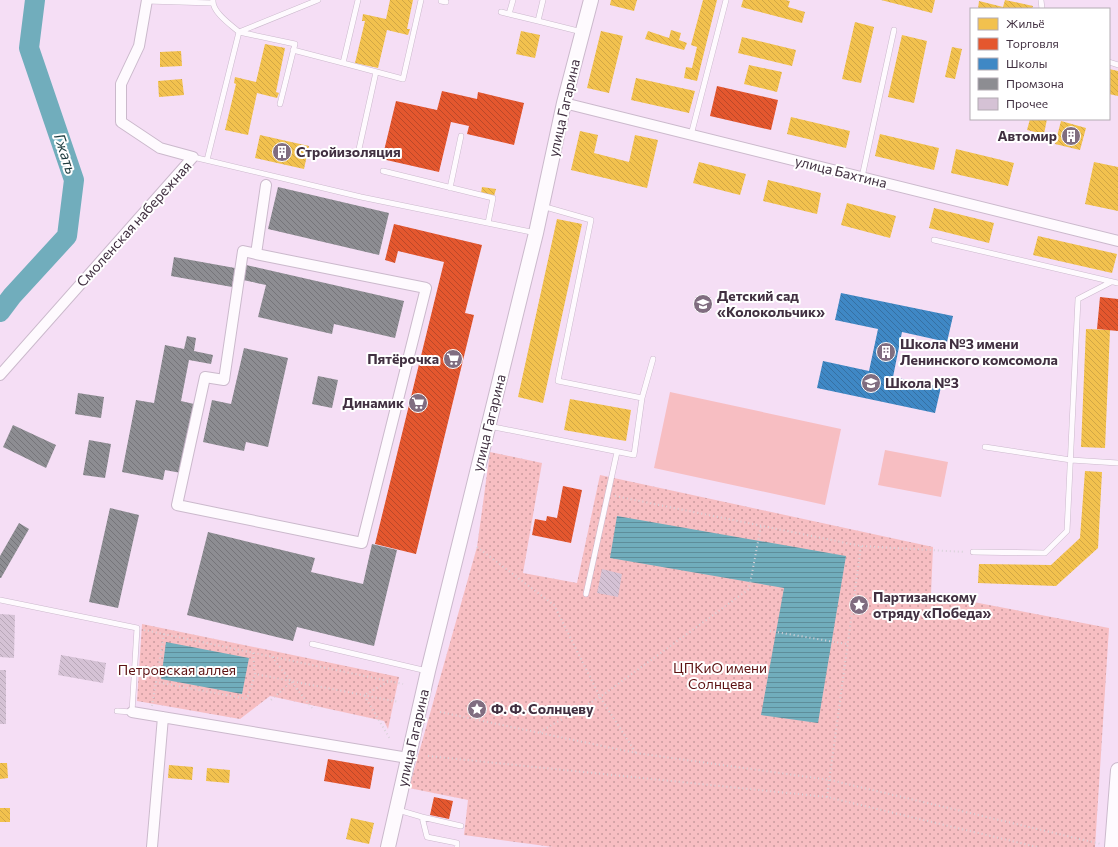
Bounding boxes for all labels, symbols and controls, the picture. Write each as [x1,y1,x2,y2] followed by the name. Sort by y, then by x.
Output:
[970,8,1110,120] legend
[1006,16,1045,30] text: Жильё
[1006,36,1059,50] text: Торговля
[1006,56,1047,70] text: Школы
[544,57,583,158] street label: улица Гагарина
[1006,76,1064,90] text: Промзона
[1006,96,1048,110] text: Прочее
[1060,125,1082,147] building icon: Автомир
[998,127,1057,144] place label: Автомир
[51,131,81,177] water label: Гжать
[271,141,293,163] building icon: Стройизоляция
[296,143,401,160] place label: Стройизоляция
[793,152,889,191] street label: улица Бахтина
[73,157,195,290] street label: Смоленская набережная
[717,287,825,320] place label: Детский сад «Колокольчик»
[692,293,714,315] school or university icon: Детский сад «Колокольчик»
[900,335,1058,368] place label: Школа №3 имени Ленинского комсомола
[875,341,897,363] building icon: Школа №3 имени Ленинского комсомола
[442,348,464,370] supermarket icon: Пятёрочка
[367,350,439,367] place label: Пятёрочка
[468,372,509,473] street label: улица Гагарина
[860,372,882,394] school or university icon: Школа №3
[885,374,959,391] place label: Школа №3
[407,392,429,414] supermarket icon: Динамик
[343,394,404,411] place label: Динамик
[873,588,991,621] place label: Партизанскому отряду «Победа»
[848,594,870,616] place icon: Партизанскому отряду «Победа»
[673,659,767,692] park label: ЦПКиО имени Солнцева
[118,661,236,678] park label: Петровская аллея
[393,687,432,788] street label: улица Гагарина
[466,698,488,720] place icon: Ф. Ф. Солнцеву
[491,700,594,717] place label: Ф. Ф. Солнцеву

